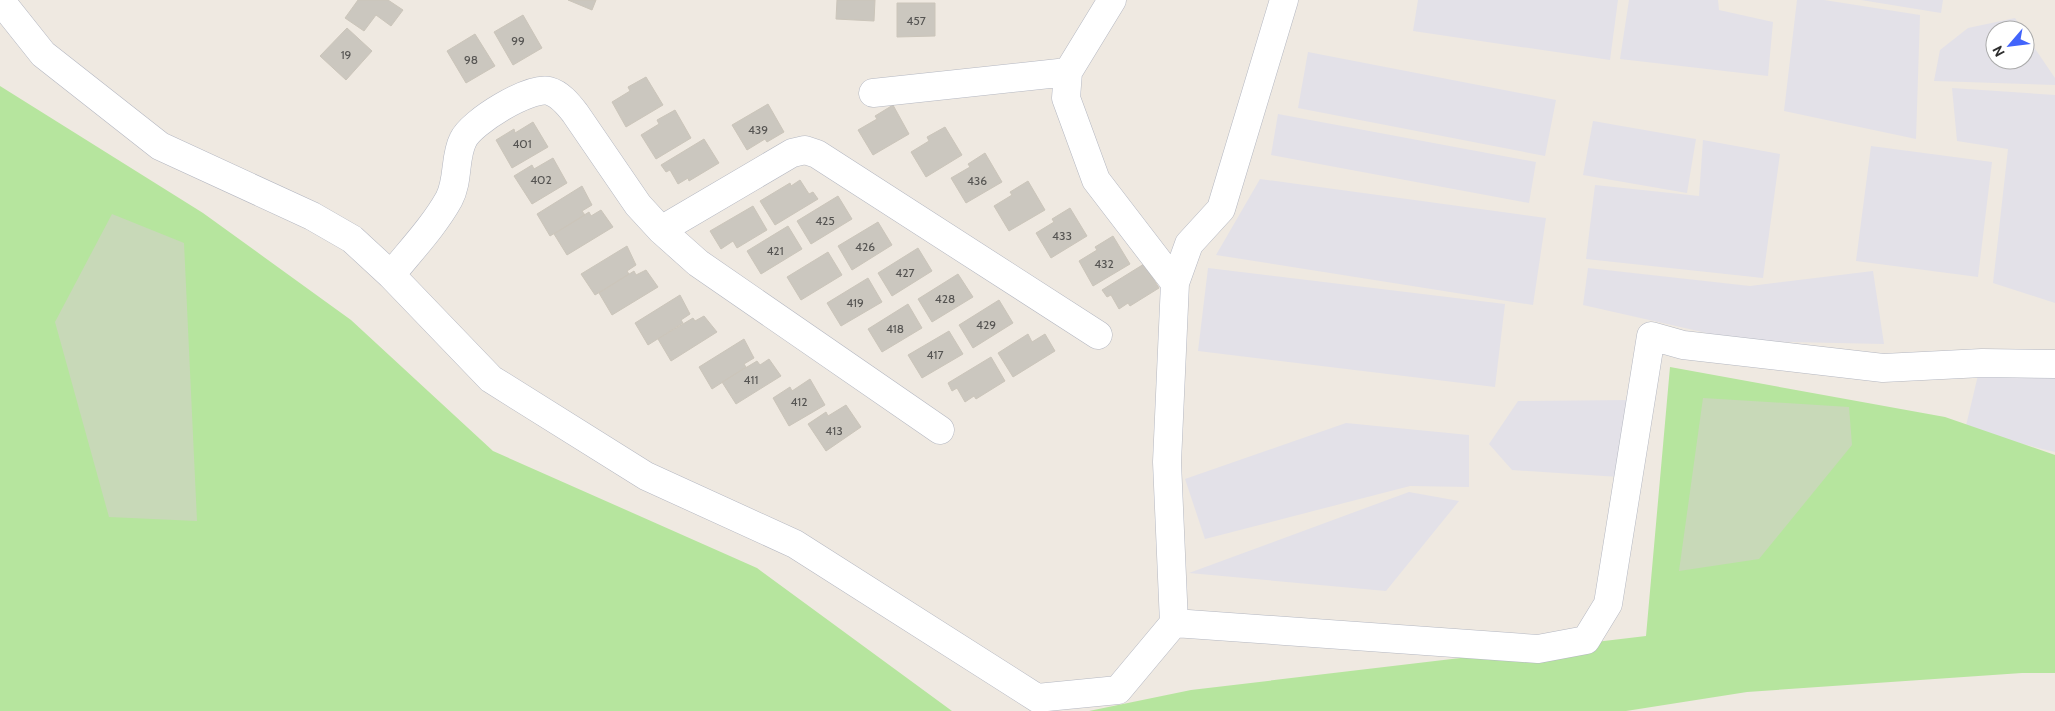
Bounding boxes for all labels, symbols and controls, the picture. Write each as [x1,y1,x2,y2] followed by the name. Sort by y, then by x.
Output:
[906,13,926,28] house number: 457
[1985,20,2035,70] north arrow
[511,33,525,48] house number: 99
[1988,43,2009,60] text: N
[341,47,352,62] house number: 19
[464,52,478,67] house number: 98
[748,122,768,137] house number: 439
[512,136,532,151] house number: 401
[530,172,552,187] house number: 402
[967,173,987,188] house number: 436
[815,213,835,228] house number: 425
[1052,228,1072,243] house number: 433
[855,239,875,254] house number: 426
[766,243,784,258] house number: 421
[1094,256,1114,271] house number: 432
[895,265,915,280] house number: 427
[935,291,955,306] house number: 428
[846,295,864,310] house number: 419
[976,317,996,332] house number: 429
[886,321,904,336] house number: 418
[927,347,943,362] house number: 417
[744,372,758,387] house number: 411
[790,394,808,409] house number: 412
[825,423,843,438] house number: 413

